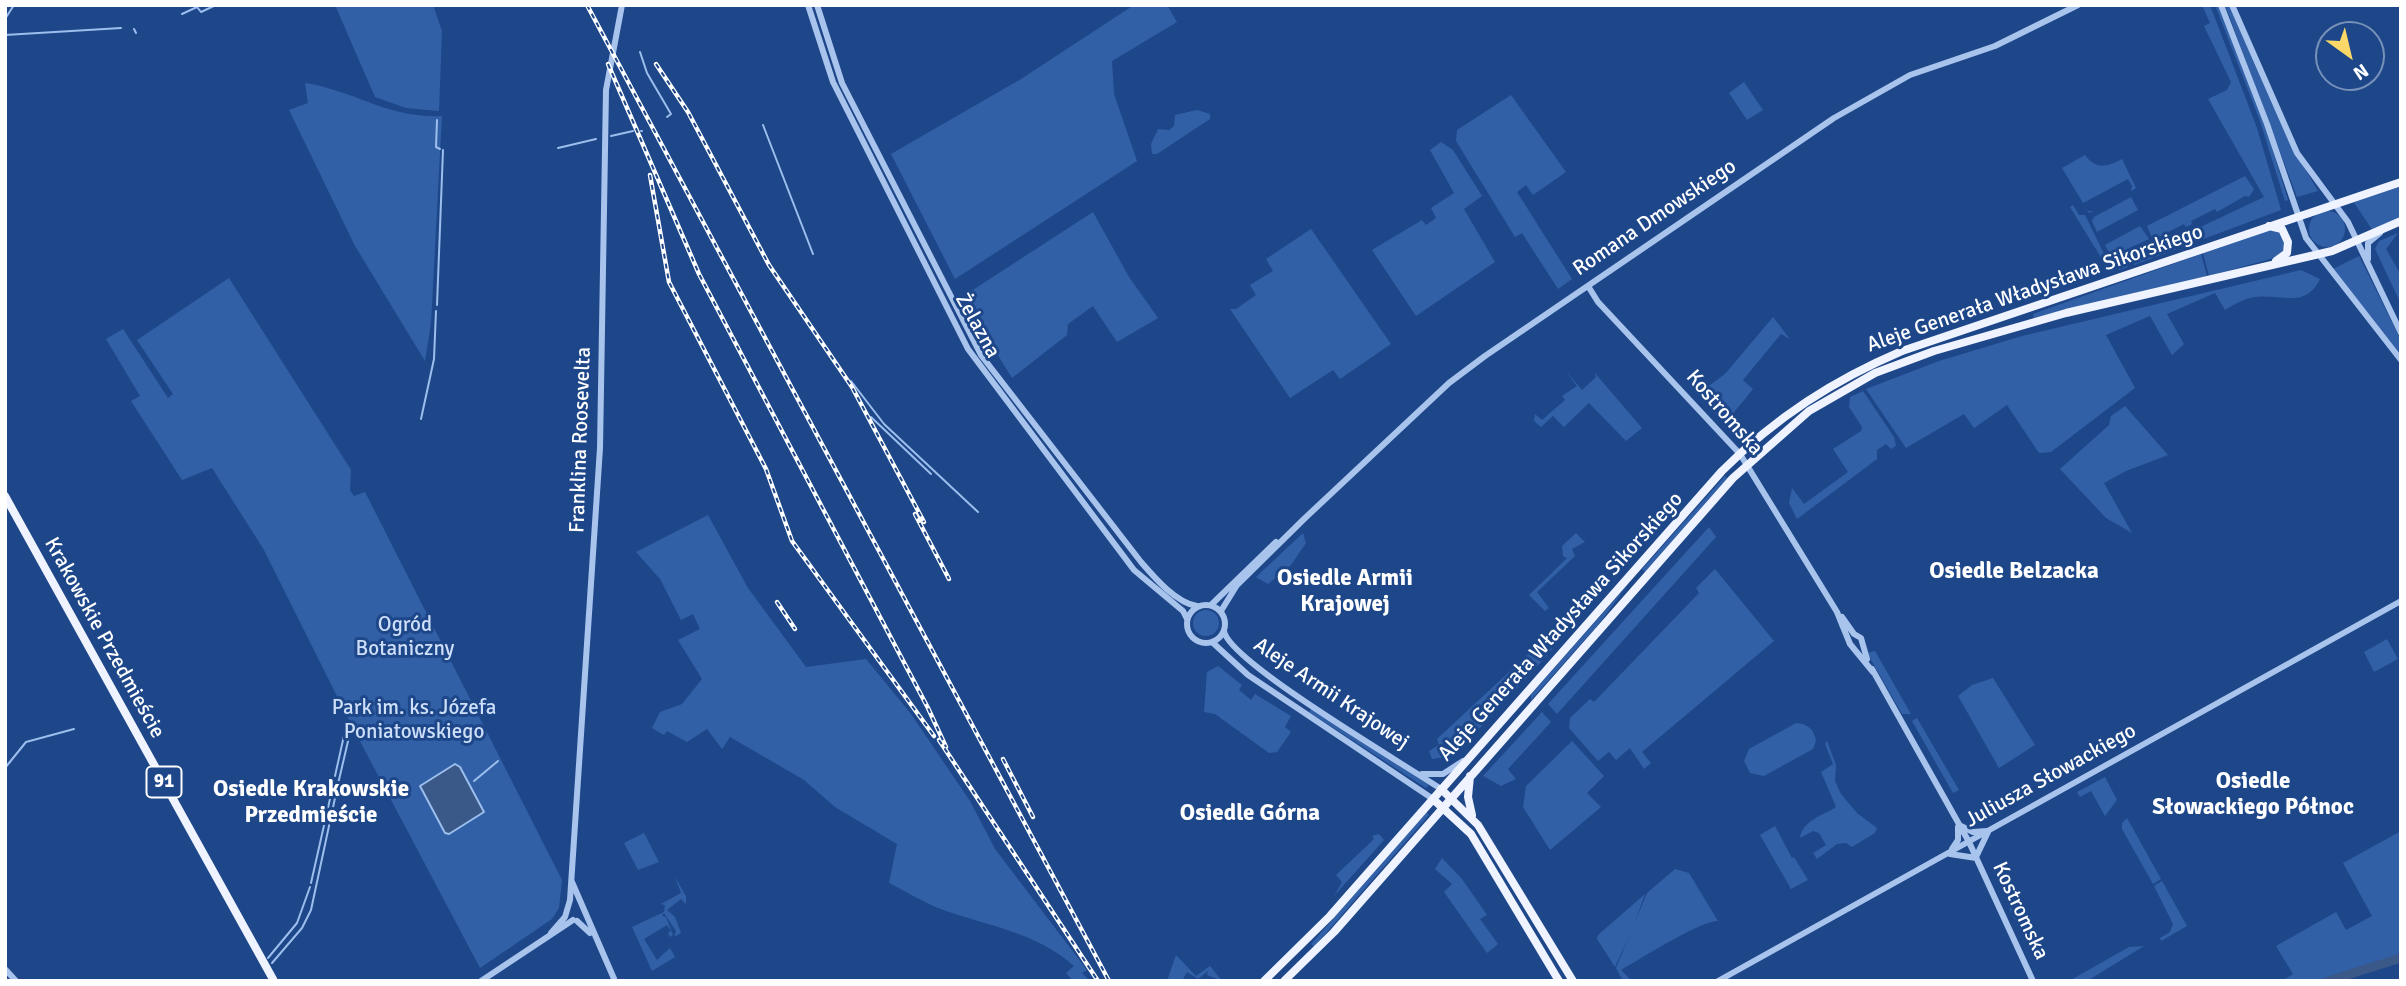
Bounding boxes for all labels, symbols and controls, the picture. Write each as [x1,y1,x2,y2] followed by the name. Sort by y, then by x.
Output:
[2315,21,2385,91] north arrow
[2348,58,2373,85] text: N
[1569,154,1741,282] street label: Romana Dmowskiego
[1864,220,2206,358] street label: Aleje Generała Władysława Sikorskiego
[949,289,1005,363] street label: Żelazna
[565,347,597,533] street label: Franklina Roosevelta
[1680,365,1768,461] street label: Kostromska
[1433,487,1689,767] street label: Aleje Generała Władysława Sikorskiego
[38,533,170,743] street label: Krakowskie Przedmieście
[1929,558,2099,586] district label: Osiedle Belzacka
[1277,565,1413,619] district label: Osiedle Armii Krajowej
[356,612,454,662] park label: Ogród Botaniczny
[1249,633,1413,755] street label: Aleje Armii Krajowej
[332,695,496,745] park label: Park im. ks. Józefa Poniatowskiego
[1961,719,2141,833] street label: Juliusza Słowackiego
[146,766,182,797] road number: 91
[2152,768,2354,822] district label: Osiedle Słowackiego Północ
[213,776,409,830] district label: Osiedle Krakowskie Przedmieście
[1180,800,1320,828] district label: Osiedle Górna
[1986,858,2054,964] street label: Kostromska

